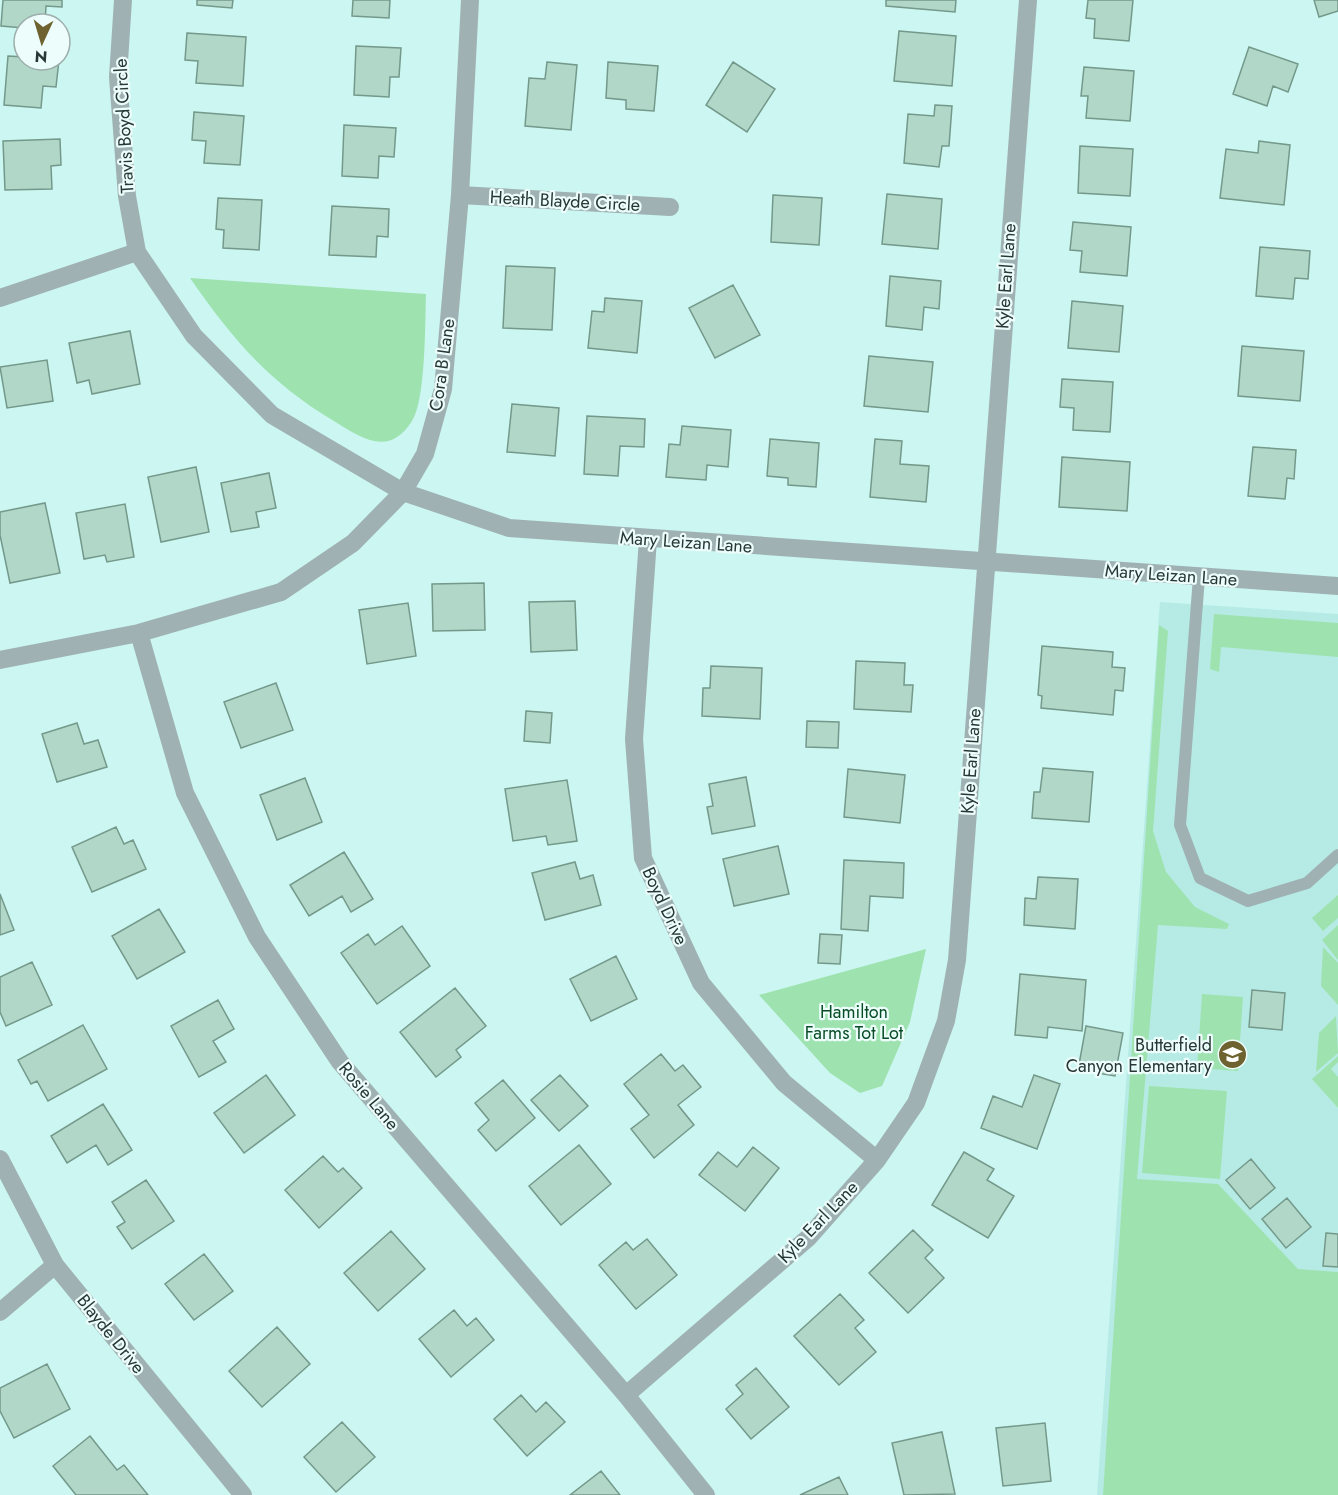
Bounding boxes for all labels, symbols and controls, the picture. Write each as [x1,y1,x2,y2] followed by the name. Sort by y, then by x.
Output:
[12,12,72,72] north arrow
[34,45,48,68] text: N
[107,58,141,194] street label: Travis Boyd Circle
[489,184,641,218] street label: Heath Blayde Circle
[989,222,1023,330] street label: Kyle Earl Lane
[423,317,461,413] street label: Cora B Lane
[619,524,753,560] street label: Mary Leizan Lane
[1104,557,1238,593] street label: Mary Leizan Lane
[954,707,988,815] street label: Kyle Earl Lane
[636,863,694,949] street label: Boyd Drive
[805,999,904,1046] park label: Hamilton Farms Tot Lot
[1066,1032,1212,1079] place label: Butterfield Canyon Elementary
[1217,1039,1249,1071] school or university icon: Butterfield Canyon Elementary
[333,1056,405,1136] street label: Rosie Lane
[772,1175,864,1269] street label: Kyle Earl Lane
[71,1289,151,1379] street label: Blayde Drive

